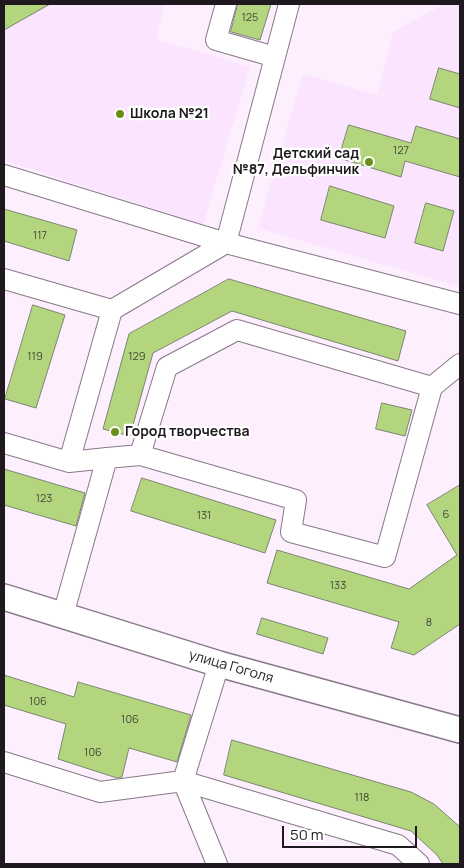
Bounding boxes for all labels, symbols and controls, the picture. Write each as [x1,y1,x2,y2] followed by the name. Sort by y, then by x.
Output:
[242,11,258,25] house number: 125
[130,106,209,122] place label: Школа №21
[114,108,126,120] marker: Школа №21
[393,144,409,158] house number: 127
[233,146,359,178] place label: Детский сад №87, Дельфинчик
[363,156,375,168] marker: Детский сад №87, Дельфинчик
[33,229,47,243] house number: 117
[27,350,43,364] house number: 119
[128,350,146,364] house number: 129
[125,424,249,440] place label: Город творчества
[109,426,121,438] marker: Город творчества
[36,492,52,506] house number: 123
[443,508,449,522] house number: 6
[197,509,211,523] house number: 131
[330,579,346,593] house number: 133
[426,616,432,630] house number: 8
[187,647,275,687] street label: улица Гоголя
[29,695,47,709] house number: 106
[121,713,139,727] house number: 106
[84,746,102,760] house number: 106
[355,791,369,805] house number: 118
[284,816,419,848] scale bar
[290,824,324,845] text: 50 m

